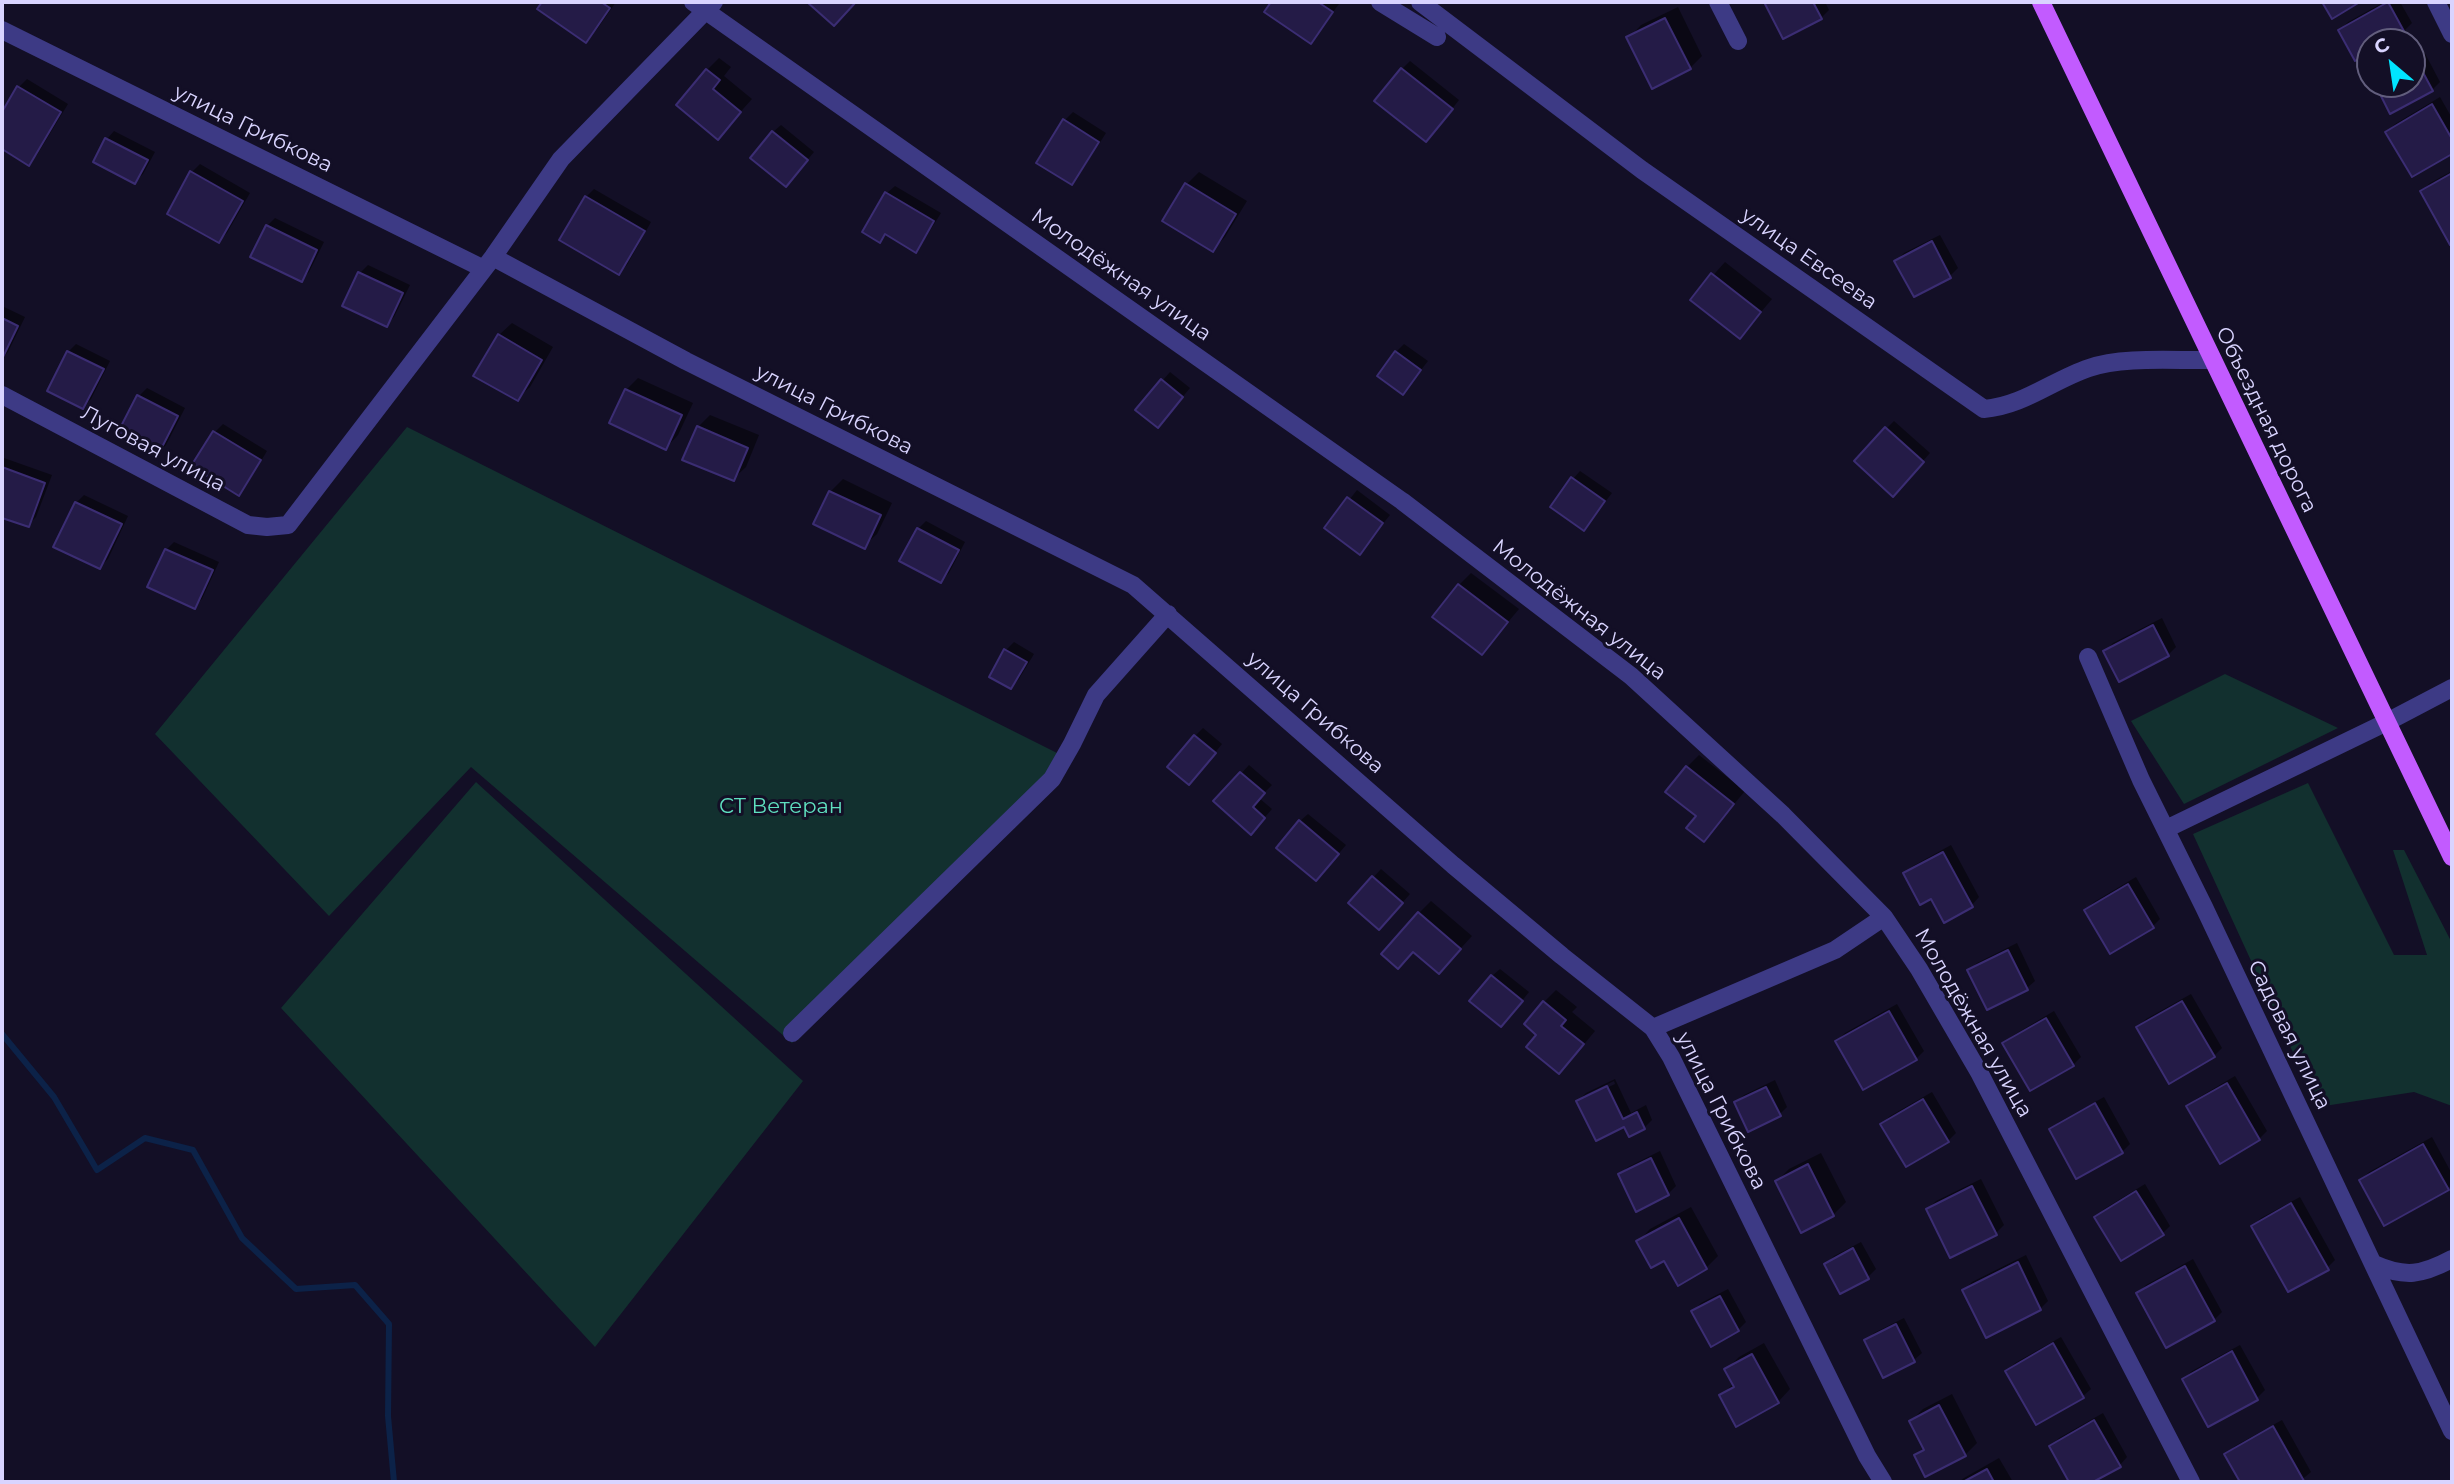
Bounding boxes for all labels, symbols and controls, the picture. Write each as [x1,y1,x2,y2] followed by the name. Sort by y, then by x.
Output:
[2356,28,2426,98] north arrow
[2370,33,2393,59] text: С
[170,80,336,178] street label: улица Грибкова
[1026,203,1216,347] street label: Молодёжная улица
[1736,203,1882,315] street label: улица Евсеева
[2210,323,2322,517] street label: Объездная дорога
[751,359,917,461] street label: улица Грибкова
[77,400,229,498] street label: Луговая улица
[1487,534,1671,686] street label: Молодёжная улица
[1241,647,1389,779] street label: улица Грибкова
[719,794,843,820] park label: СТ Ветеран
[1909,924,2037,1122] street label: Молодёжная улица
[2242,956,2336,1114] street label: Садовая улица
[1670,1028,1772,1194] street label: улица Грибкова

